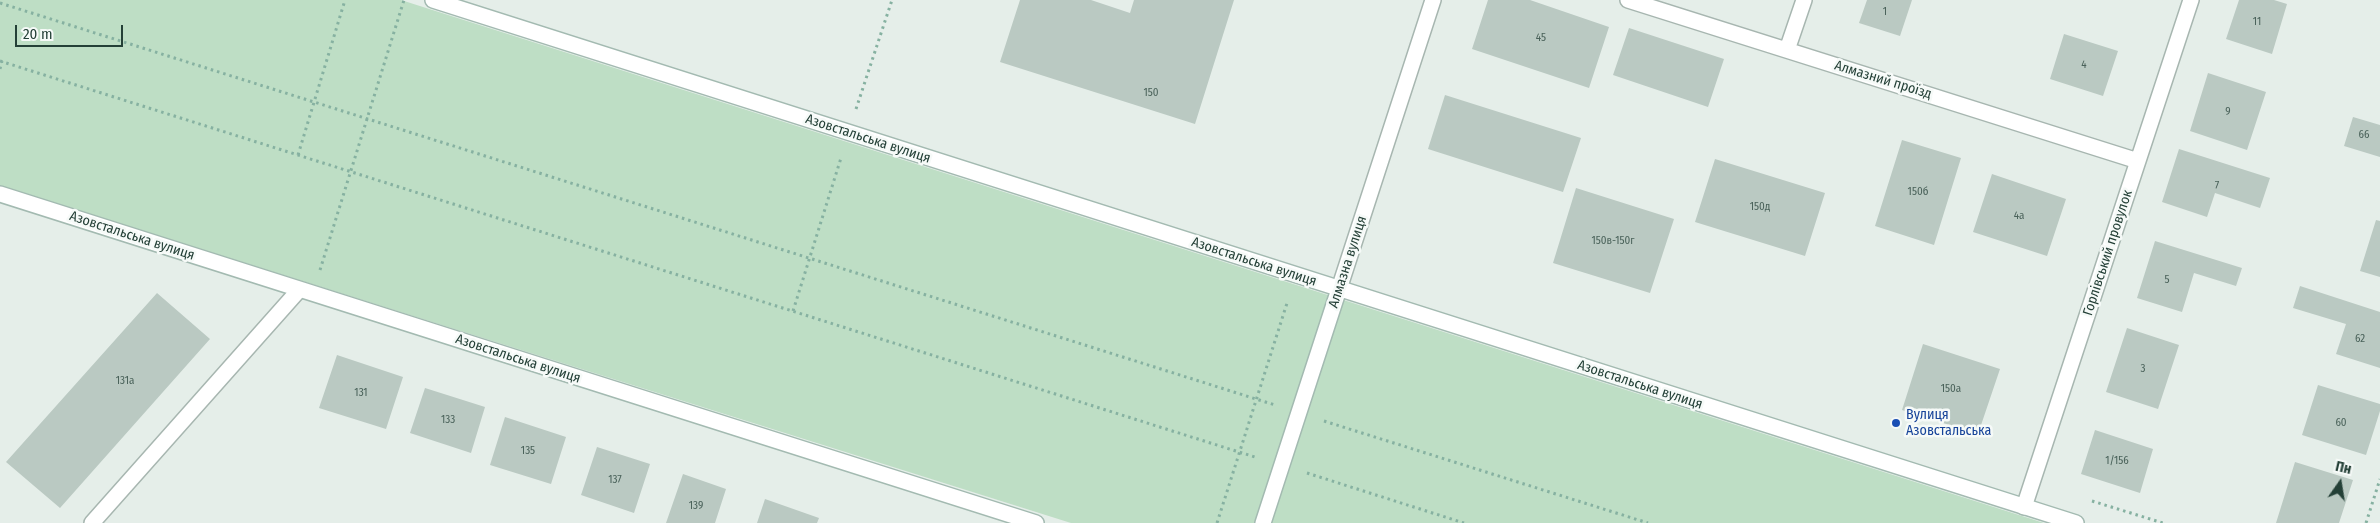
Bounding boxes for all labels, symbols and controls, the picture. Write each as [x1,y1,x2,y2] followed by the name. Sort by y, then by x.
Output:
[1883,5,1887,19] house number: 1
[18,15,125,47] scale bar
[2253,15,2261,29] house number: 11
[23,25,53,43] text: 20 m
[1536,31,1546,45] house number: 45
[1832,57,1934,103] street label: Алмазний проїзд
[2081,58,2087,72] house number: 4
[1143,86,1159,100] house number: 150
[2225,105,2231,119] house number: 9
[803,111,933,167] street label: Азовстальська вулиця
[2359,128,2369,142] house number: 66
[2215,179,2219,193] house number: 7
[1908,185,1928,199] house number: 150б
[2080,188,2136,318] street label: Горлівський провулок
[1750,200,1770,214] house number: 150д
[67,208,197,264] street label: Азовстальська вулиця
[2014,209,2024,223] house number: 4а
[1325,214,1371,310] street label: Алмазна вулиця
[1189,234,1319,290] street label: Азовстальська вулиця
[1591,234,1635,248] house number: 150в-150г
[2164,273,2170,287] house number: 5
[453,331,583,387] street label: Азовстальська вулиця
[2355,332,2365,346] house number: 62
[1575,357,1705,413] street label: Азовстальська вулиця
[2141,362,2145,376] house number: 3
[116,374,134,388] house number: 131а
[1941,382,1961,396] house number: 150а
[354,386,368,400] house number: 131
[1906,407,1991,440] place label: Вулиця Азовстальська
[441,413,455,427] house number: 133
[2335,416,2347,430] house number: 60
[1890,417,1902,429] marker: Вулиця Азовстальська
[521,444,535,458] house number: 135
[2105,454,2129,468] house number: 1/156
[2315,458,2365,508] north arrow
[2334,458,2353,478] text: Пн
[608,473,622,487] house number: 137
[689,499,703,513] house number: 139

